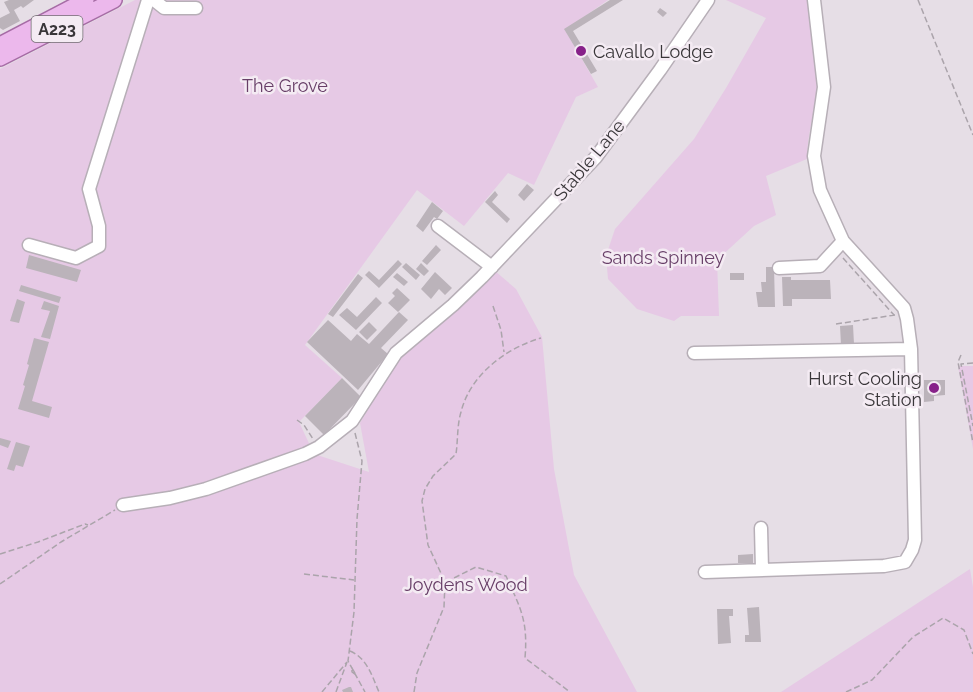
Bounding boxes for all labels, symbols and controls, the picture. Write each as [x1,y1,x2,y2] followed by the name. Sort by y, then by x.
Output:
[32,16,82,42] road number: A223
[593,41,713,62] place label: Cavallo Lodge
[574,44,588,58] marker: Cavallo Lodge
[242,75,328,96] park label: The Grove
[549,115,629,205] street label: Stable Lane
[602,247,725,268] park label: Sands Spinney
[808,368,922,410] place label: Hurst Cooling Station
[927,381,941,395] marker: Hurst Cooling Station
[404,574,528,595] park label: Joydens Wood

